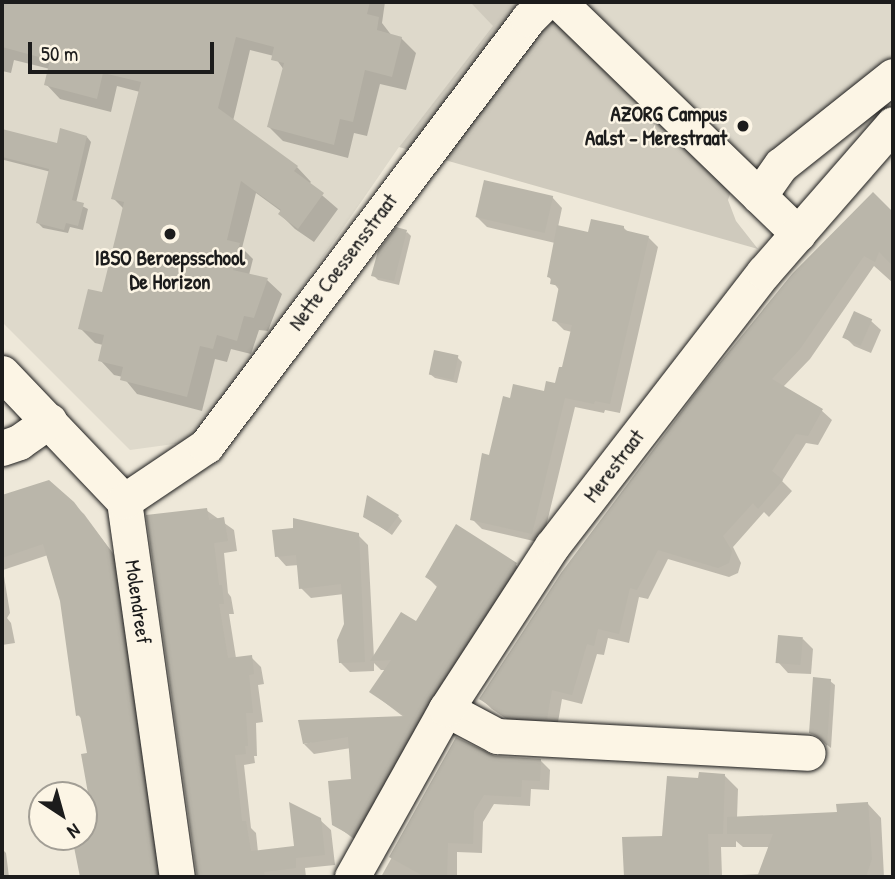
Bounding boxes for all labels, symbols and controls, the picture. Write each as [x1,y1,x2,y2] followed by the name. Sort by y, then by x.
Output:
[32,28,217,72] scale bar
[41,39,78,68] text: 50 m
[585,101,727,151] place label: AZORG Campus Aalst - Merestraat
[733,116,753,136] marker: AZORG Campus Aalst - Merestraat
[283,189,403,335] street label: Nette Coessensstraat
[162,226,178,242] marker: IBSO Beroepsschool De Horizon
[95,245,245,295] place label: IBSO Beroepsschool De Horizon
[579,425,649,507] street label: Merestraat
[120,558,156,646] street label: Molendreef
[28,781,98,851] north arrow
[62,818,86,845] text: N

